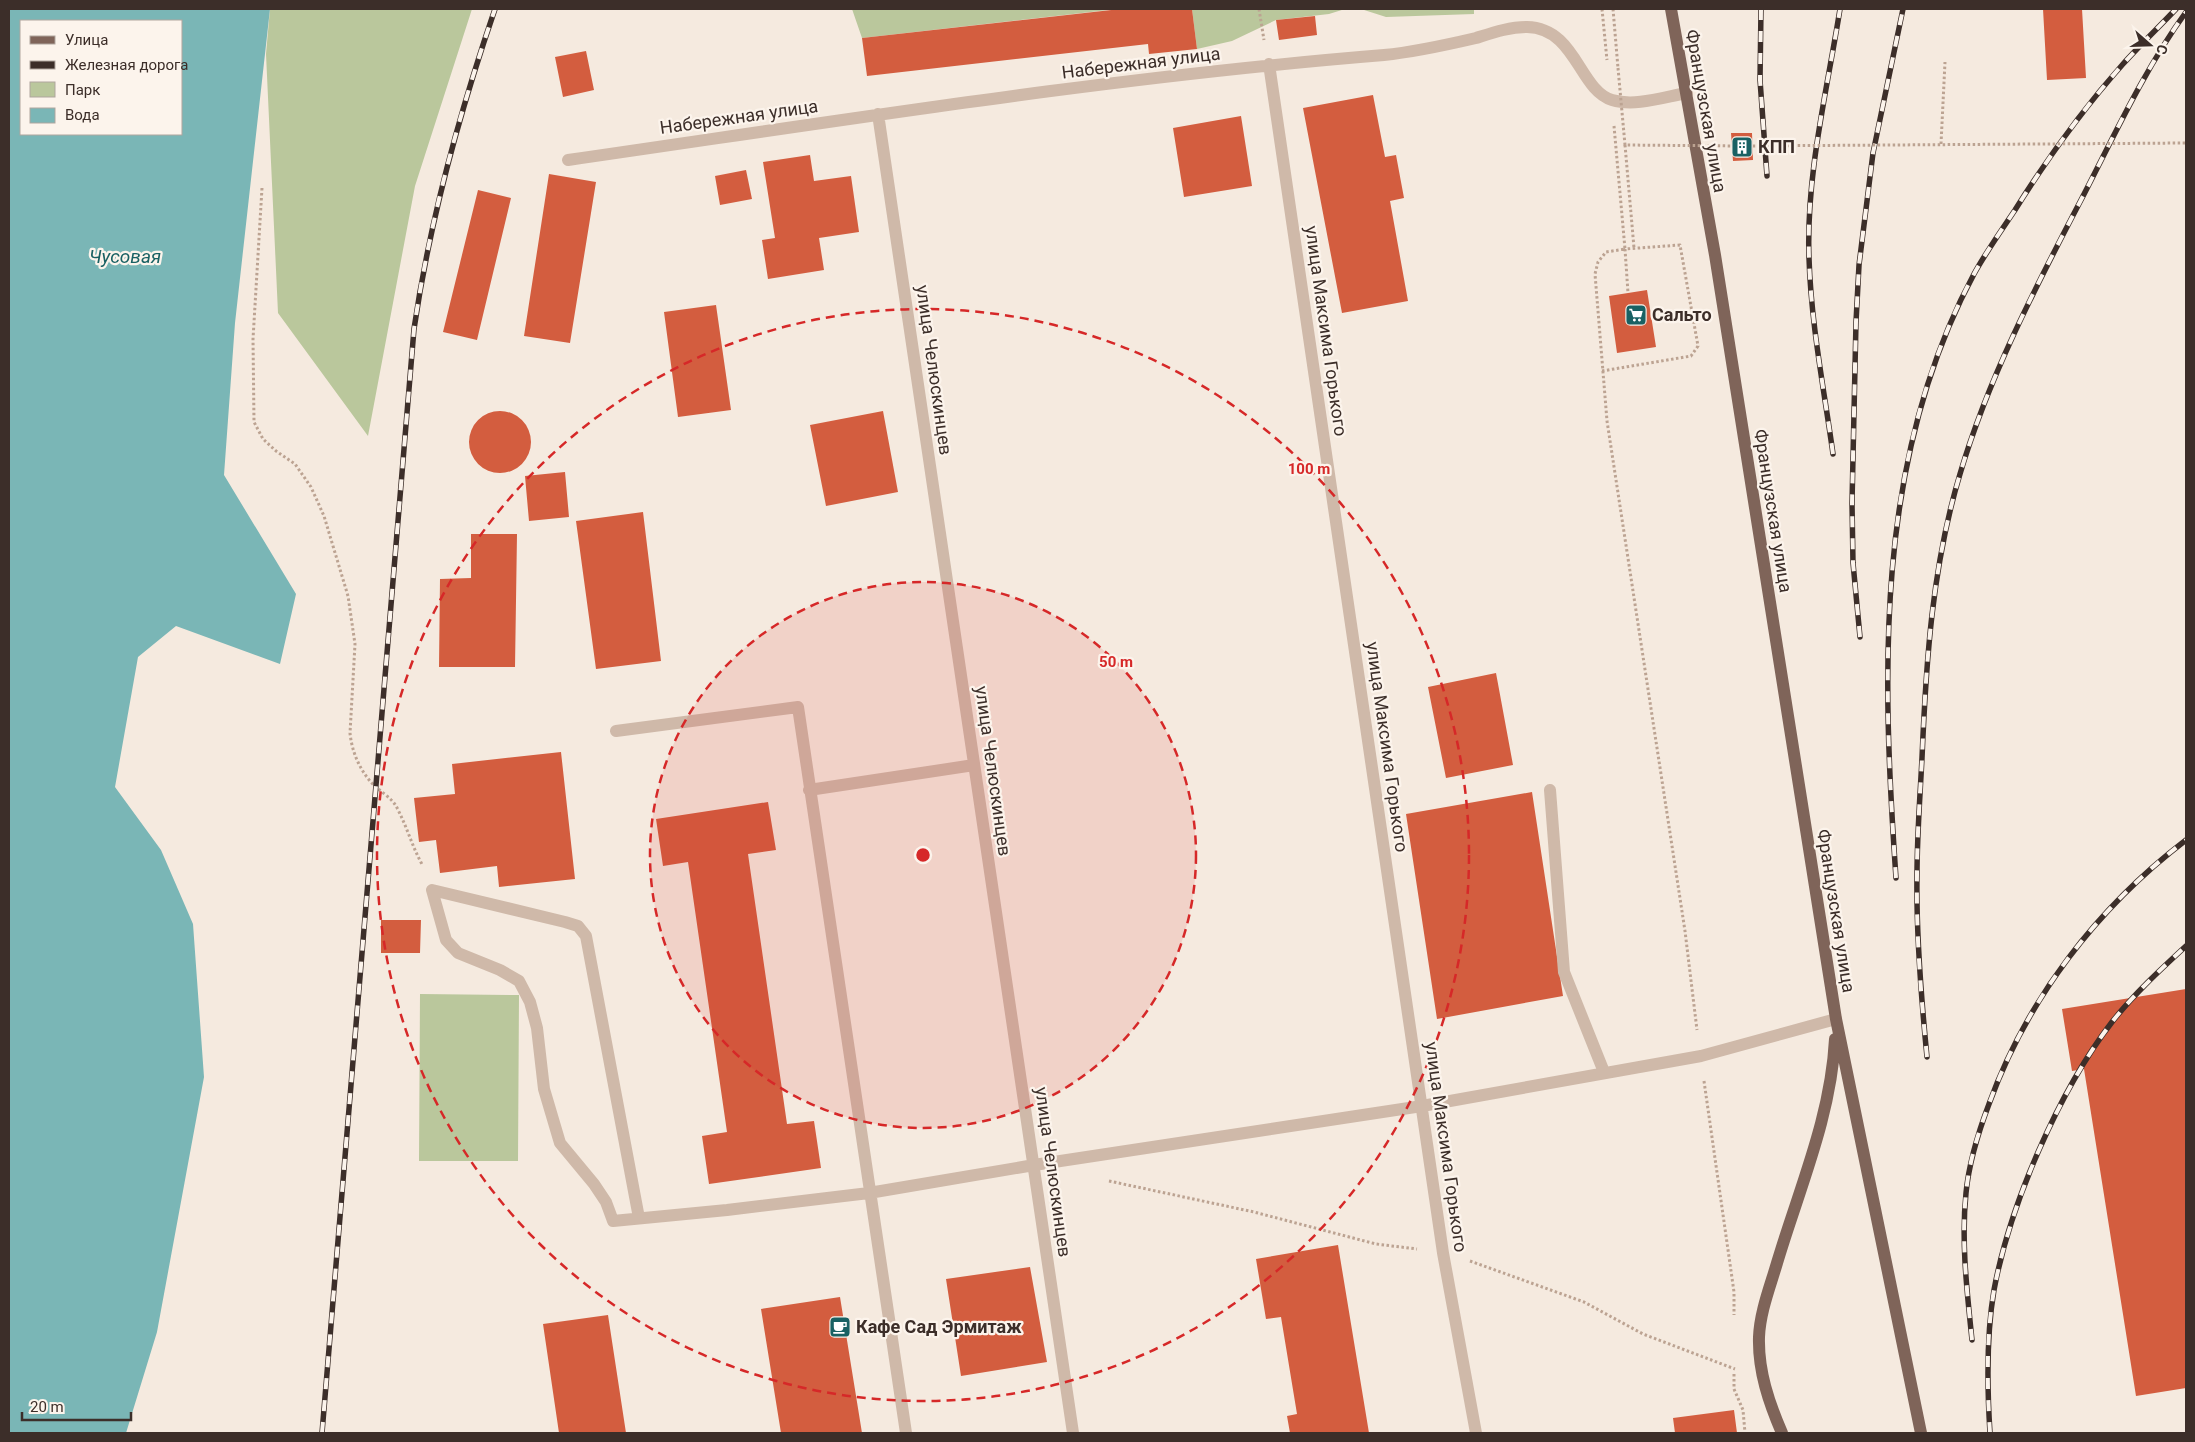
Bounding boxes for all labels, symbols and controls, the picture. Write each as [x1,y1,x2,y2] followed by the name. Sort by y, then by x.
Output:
[20,20,182,135] legend
[2125,20,2175,70] north arrow
[1682,28,1731,194] street label: Французская улица
[65,31,108,49] text: Улица
[1060,42,1221,83] street label: Набережная улица
[2153,42,2171,56] text: С
[65,56,188,74] text: Железная дорога
[65,81,100,99] text: Парк
[658,95,819,138] street label: Набережная улица
[65,106,100,124] text: Вода
[1730,135,1754,159] building icon: КПП
[1758,136,1795,157] place label: КПП
[1301,224,1352,438] street label: улица Максима Горького
[89,245,161,268] water label: Чусовая
[912,284,957,456] street label: улица Челюскинцев
[1624,303,1648,327] supermarket icon: Сальто
[1652,304,1712,325] place label: Сальто
[1750,428,1797,594] street label: Французская улица
[1288,460,1330,478] text: 100 m
[1362,640,1413,854] street label: улица Максима Горького
[1099,653,1133,671] text: 50 m
[971,685,1016,857] street label: улица Челюскинцев
[1813,828,1860,994] street label: Французская улица
[914,846,932,864] centre of rings
[1421,1040,1472,1254] street label: улица Максима Горького
[1031,1086,1076,1258] street label: улица Челюскинцев
[828,1315,852,1339] cafe icon: Кафе Сад Эрмитаж
[856,1316,1022,1337] place label: Кафе Сад Эрмитаж
[22,1390,131,1422] scale bar
[30,1398,64,1416] text: 20 m

